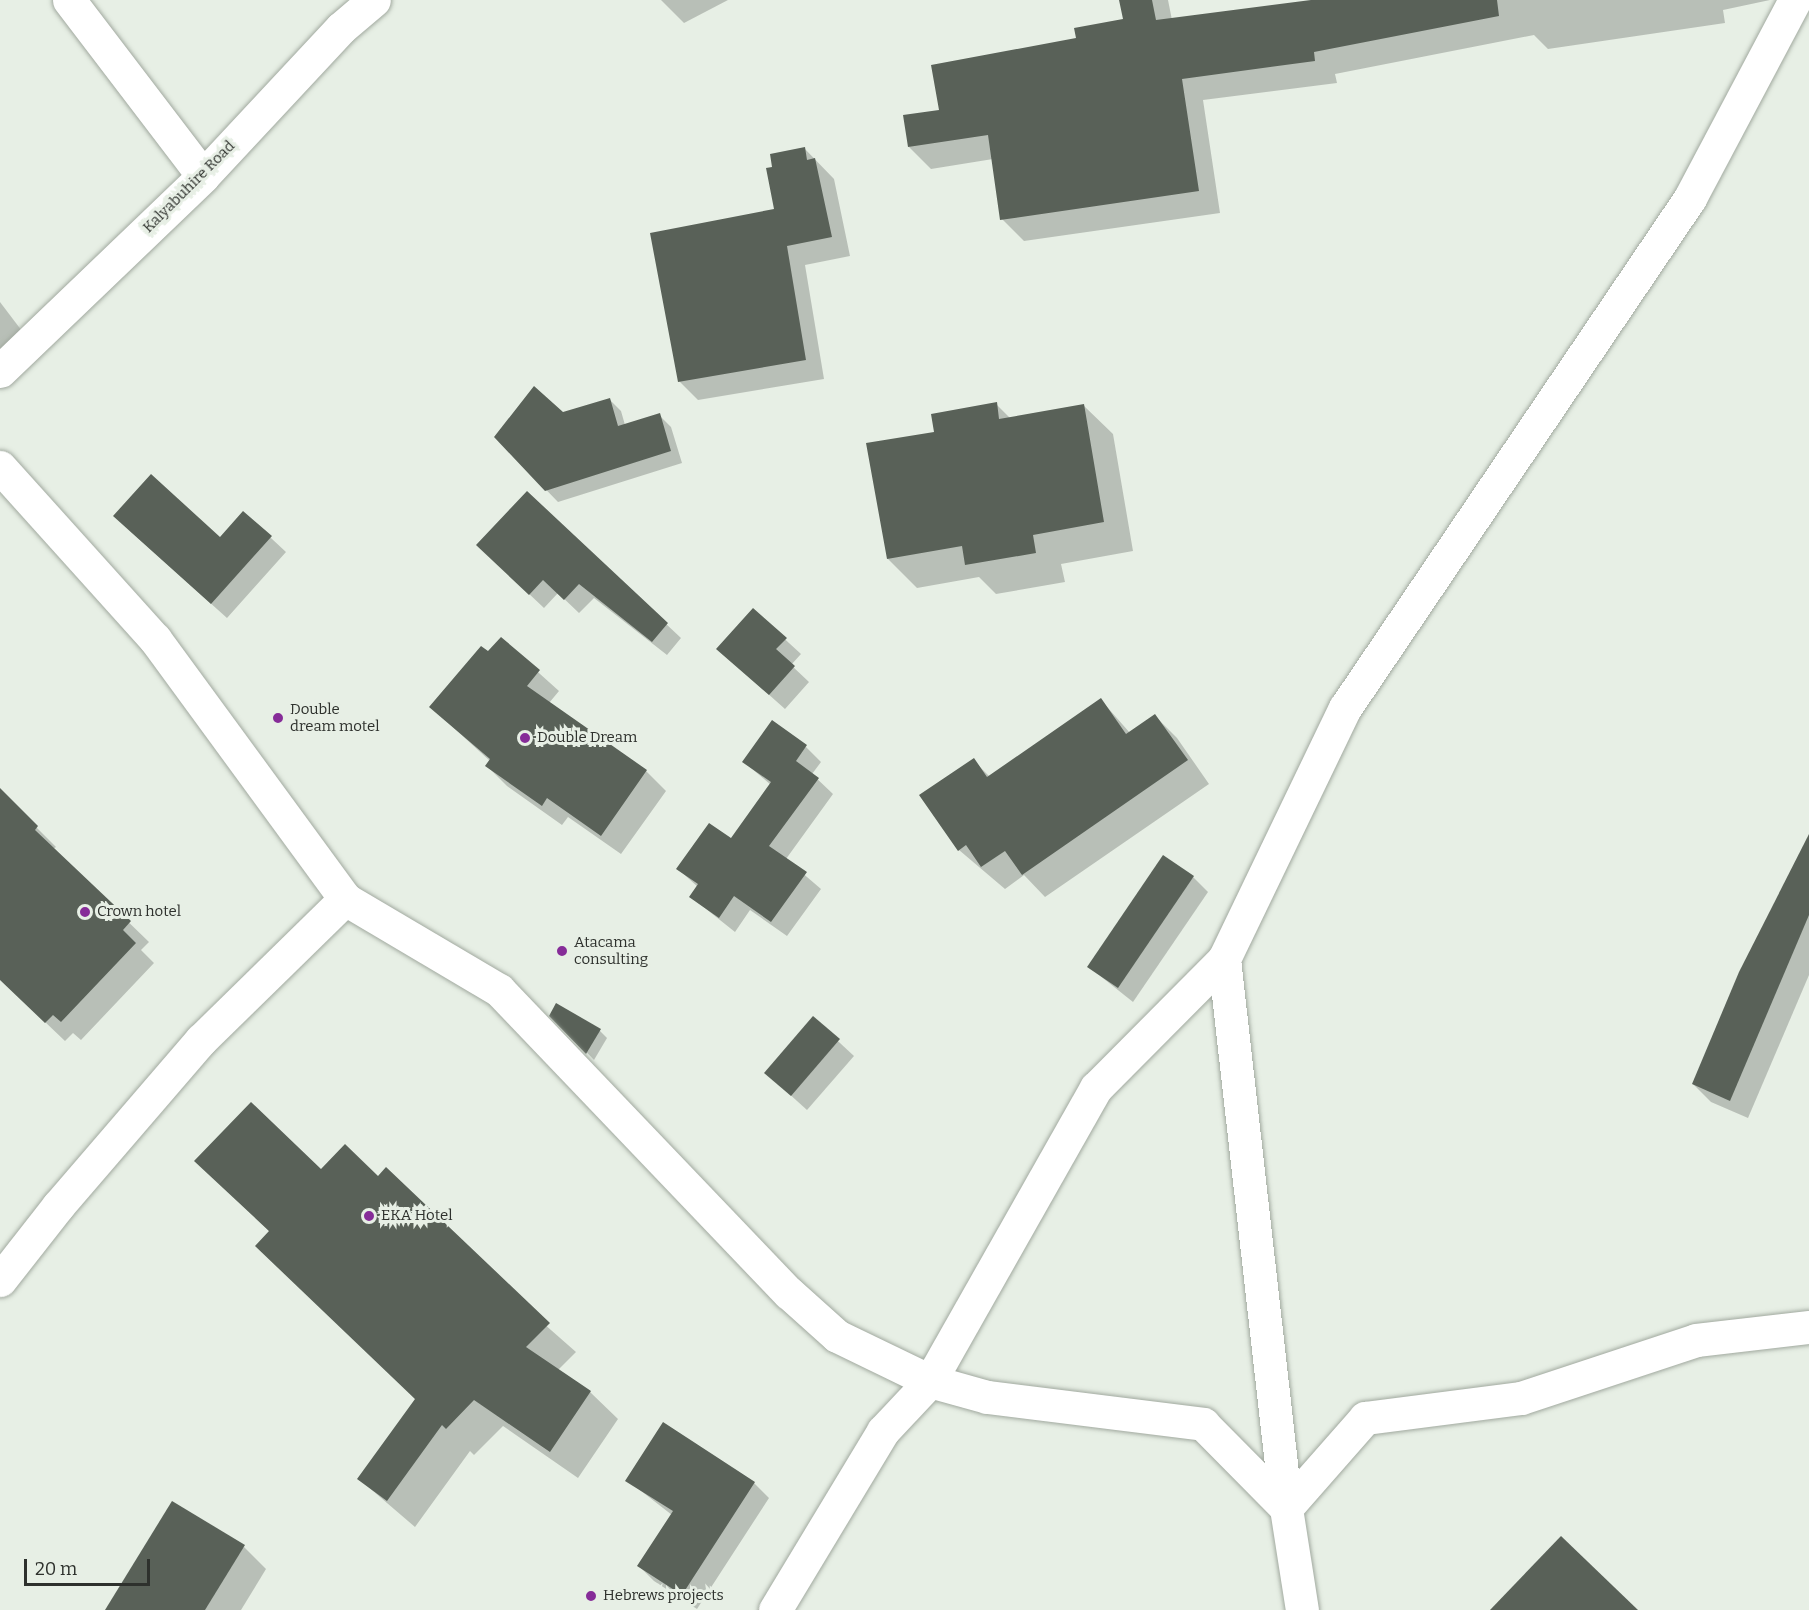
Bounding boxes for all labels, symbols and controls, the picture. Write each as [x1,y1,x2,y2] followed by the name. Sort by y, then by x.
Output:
[139,137,239,237] street label: Kalyabuhire Road
[290,700,380,735] place label: Double dream motel
[271,711,285,725] marker: Double dream motel
[537,729,637,747] place label: Double Dream
[518,731,532,745] marker: Double Dream
[97,903,181,921] place label: Crown hotel
[78,905,92,919] marker: Crown hotel
[574,933,648,968] place label: Atacama consulting
[555,944,569,958] marker: Atacama consulting
[381,1207,452,1225] place label: EKA Hotel
[362,1209,376,1223] marker: EKA Hotel
[27,1547,153,1585] scale bar
[35,1558,77,1580] text: 20 m
[603,1587,724,1605] place label: Hebrews projects
[584,1589,598,1603] marker: Hebrews projects

